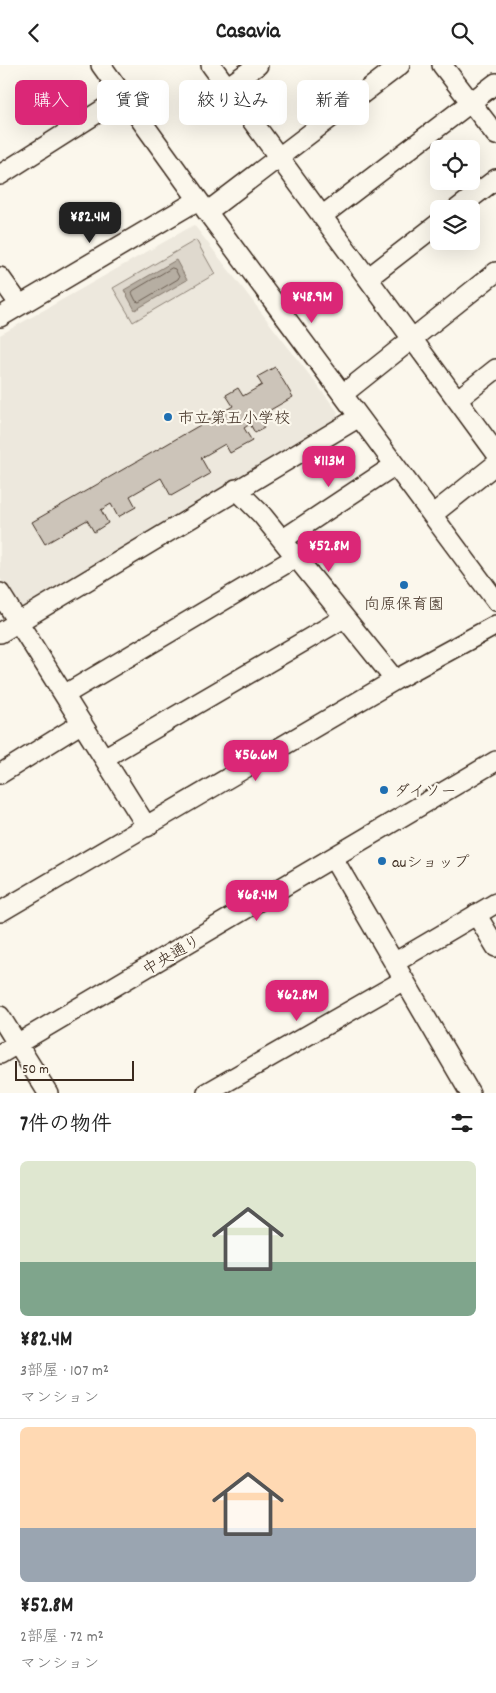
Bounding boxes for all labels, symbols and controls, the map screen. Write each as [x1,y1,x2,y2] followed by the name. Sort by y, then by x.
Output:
[216,17,280,48] text: Casavia
[20,19,48,47] icon: back
[448,19,476,47] icon: search
[15,80,87,125] chip: 購入
[97,80,169,125] chip: 賃貸
[179,80,287,125] chip: 絞り込み
[297,80,369,125] chip: 新着
[430,140,480,250] map controls
[430,140,480,190] button: locate
[430,200,480,250] button: layers
[49,201,131,244] pin: ¥82.4M
[70,206,110,229] text: ¥82.4M
[271,281,353,324] pin: ¥48.9M
[292,286,332,309] text: ¥48.9M
[178,408,290,431] place label: 市立第五小学校
[162,411,174,423] marker: 市立第五小学校
[294,445,364,488] pin: ¥113M
[313,450,345,473] text: ¥113M
[288,531,370,573] pin: ¥52.8M
[309,535,349,558] text: ¥52.8M
[398,579,410,591] marker: 向原保育園
[364,594,444,617] place label: 向原保育園
[215,739,297,782] pin: ¥56.6M
[235,744,277,767] text: ¥56.6M
[394,781,456,804] place label: ダイソー
[378,784,390,796] marker: ダイソー
[392,852,470,875] place label: auショップ
[376,855,388,867] marker: auショップ
[216,879,298,922] pin: ¥68.4M
[237,884,277,907] text: ¥68.4M
[139,930,206,982] street label: 中央通り
[256,979,338,1022] pin: ¥62.8M
[276,984,318,1007] text: ¥62.8M
[15,1058,134,1081] scale bar
[22,1060,49,1080] text: 50 m
[448,1109,476,1137] icon: filters
[20,1111,112,1141] text: 7件の物件
[203,1194,293,1284] icon: home
[20,1326,72,1356] text: ¥82.4M
[20,1360,109,1383] text: 3部屋 · 107 m²
[20,1387,99,1410] text: マンション
[203,1459,293,1549] icon: home
[20,1592,73,1622] text: ¥52.8M
[20,1626,104,1649] text: 2部屋 · 72 m²
[20,1653,99,1676] text: マンション

